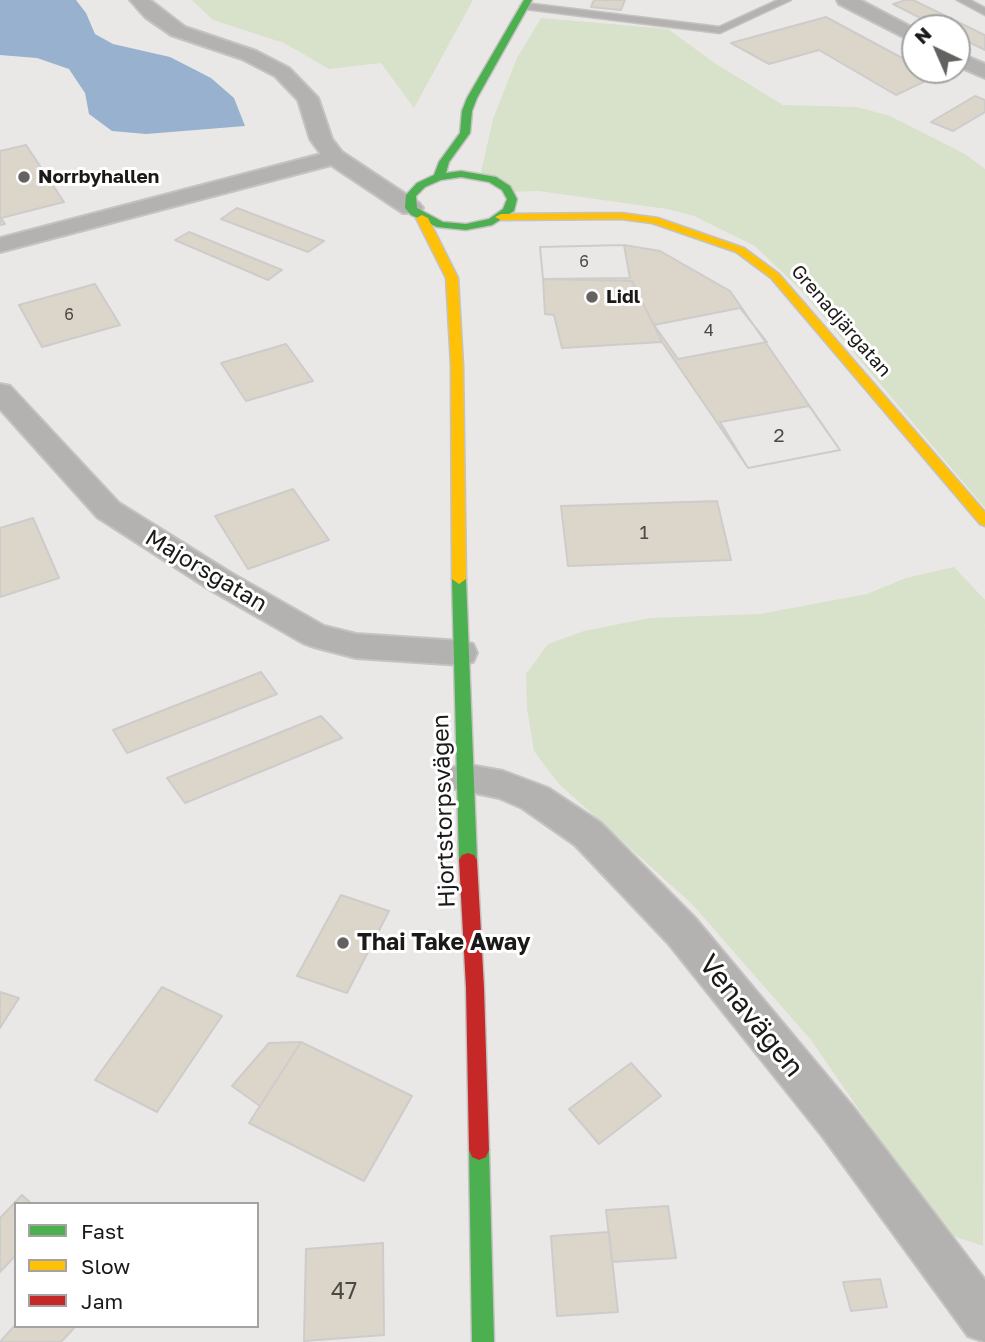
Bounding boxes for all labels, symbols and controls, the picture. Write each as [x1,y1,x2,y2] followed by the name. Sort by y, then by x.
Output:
[901,14,971,84] north arrow
[909,22,936,48] text: N
[38,166,159,188] place label: Norrbyhallen
[16,169,32,185] marker: Norrbyhallen
[579,252,589,272] house number: 6
[786,260,896,382] street label: Grenadjärgatan
[606,286,640,308] place label: Lidl
[584,289,600,305] marker: Lidl
[64,305,74,325] house number: 6
[704,321,714,341] house number: 4
[773,425,785,447] house number: 2
[639,522,649,544] house number: 1
[140,524,272,618] street label: Majorsgatan
[427,714,461,908] street label: Hjortstorpsvägen
[357,929,530,957] place label: Thai Take Away
[335,935,351,951] marker: Thai Take Away
[692,948,810,1084] street label: Venavägen
[14,1202,259,1328] legend
[81,1218,124,1244] text: Fast
[81,1253,130,1279] text: Slow
[331,1278,357,1306] house number: 47
[81,1288,123,1314] text: Jam

